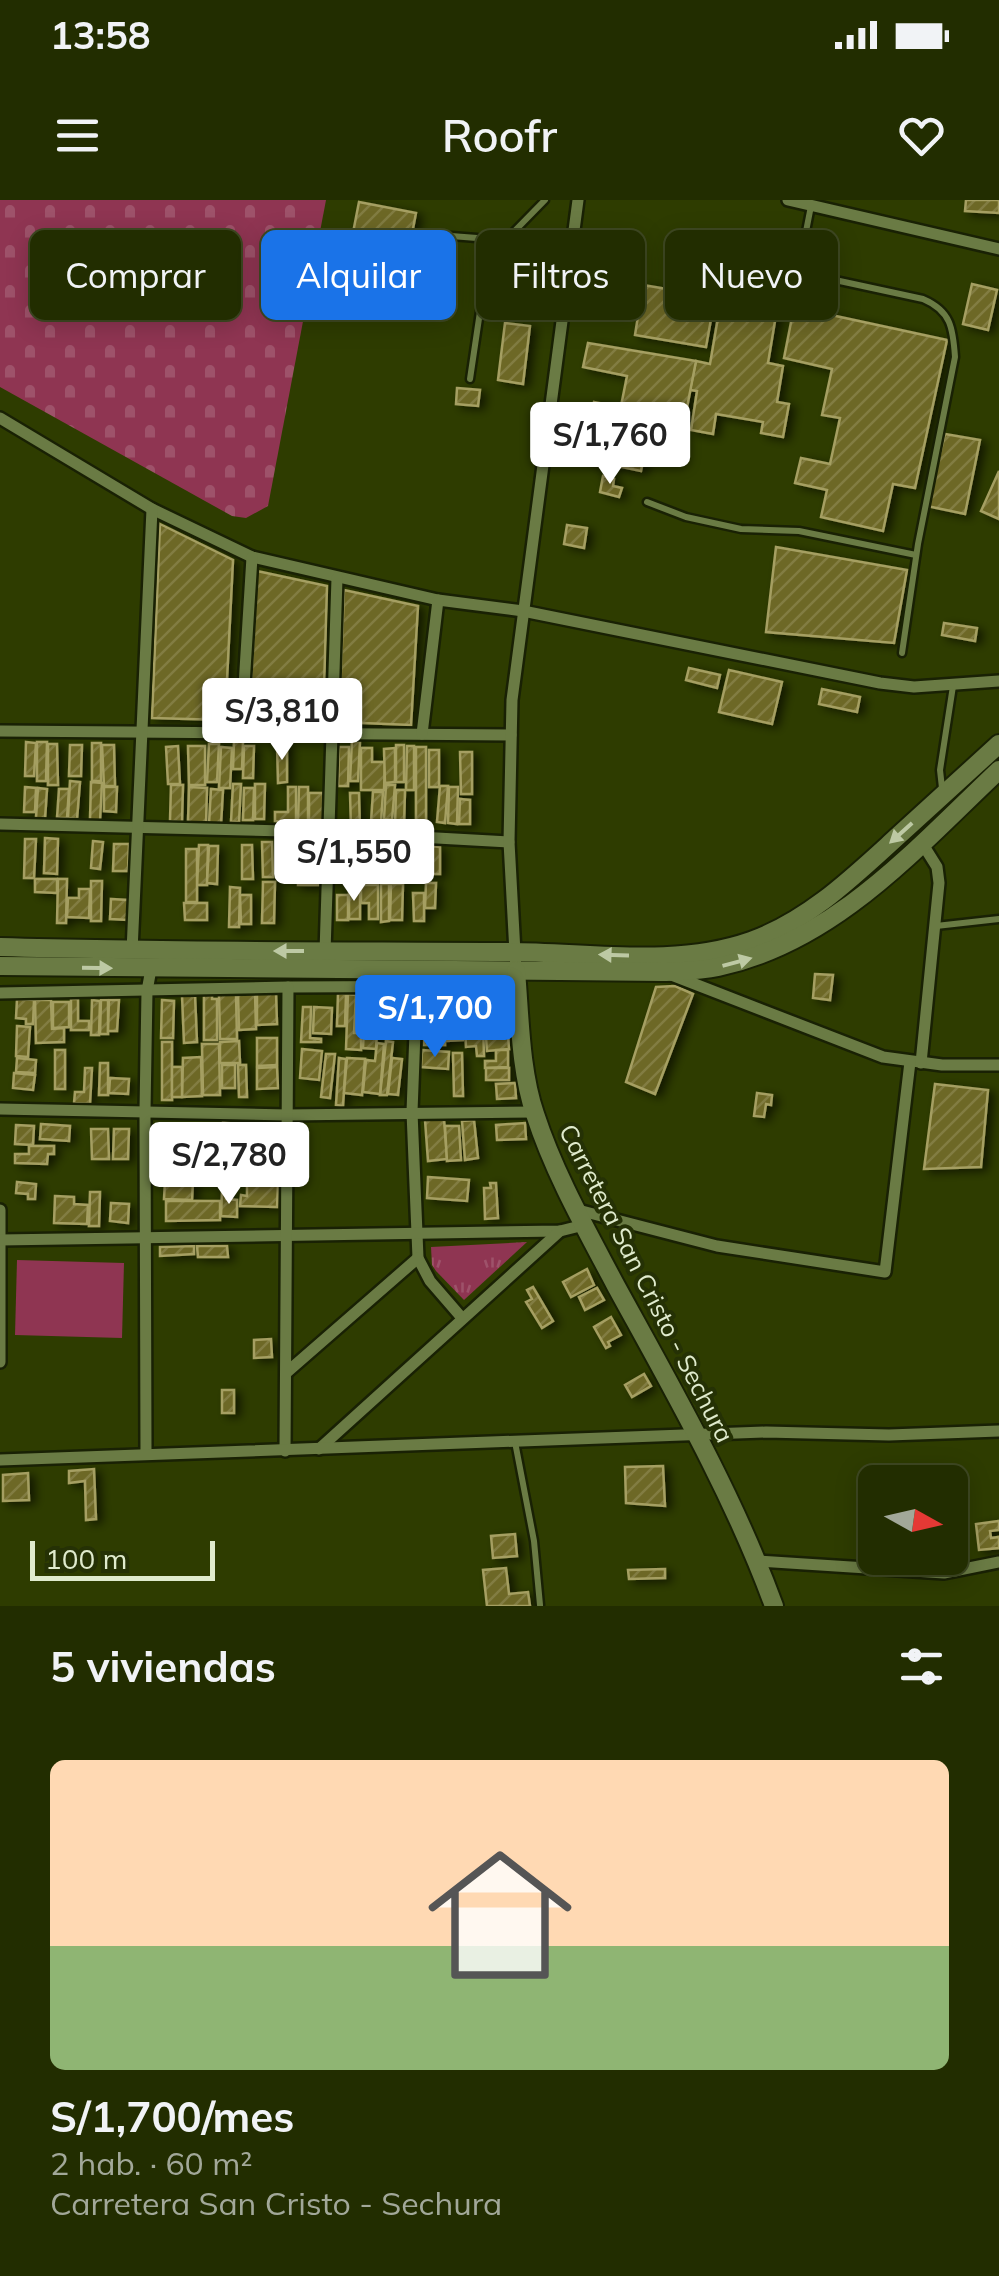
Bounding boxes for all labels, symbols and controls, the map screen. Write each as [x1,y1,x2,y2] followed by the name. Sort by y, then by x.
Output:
[50,11,151,59] text: 13:58
[442,107,557,163] text: Roofr
[50,108,105,163] icon: menu
[894,108,949,163] icon: heart
[30,230,241,320] chip: Comprar
[261,230,456,320] chip: Alquilar
[476,230,645,320] chip: Filtros
[665,230,838,320] chip: Nuevo
[518,402,702,487] pin: S/1,760
[552,414,668,454] text: S/1,760
[190,678,374,763] pin: S/3,810
[224,690,340,730] text: S/3,810
[262,819,446,904] pin: S/1,550
[889,821,913,844] one-way arrow
[296,831,412,871] text: S/1,550
[272,943,304,959] one-way arrow
[597,946,629,962] one-way arrow
[721,954,752,970] one-way arrow
[82,961,114,977] one-way arrow
[343,975,527,1060] pin: S/1,700
[377,987,493,1027] text: S/1,700
[553,1119,741,1447] street label: Carretera San Cristo - Sechura
[137,1122,321,1207] pin: S/2,780
[171,1134,287,1174] text: S/2,780
[858,1465,968,1575] north arrow
[858,1465,968,1575] map controls
[30,1536,215,1580] scale bar
[45,1541,127,1576] text: 100 m
[894,1639,949,1694] icon: filters
[50,1640,276,1693] text: 5 viviendas
[410,1825,590,2005] icon: home
[50,2090,294,2143] text: S/1,700/mes
[50,2143,252,2183] text: 2 hab. · 60 m²
[50,2183,502,2223] text: Carretera San Cristo - Sechura

